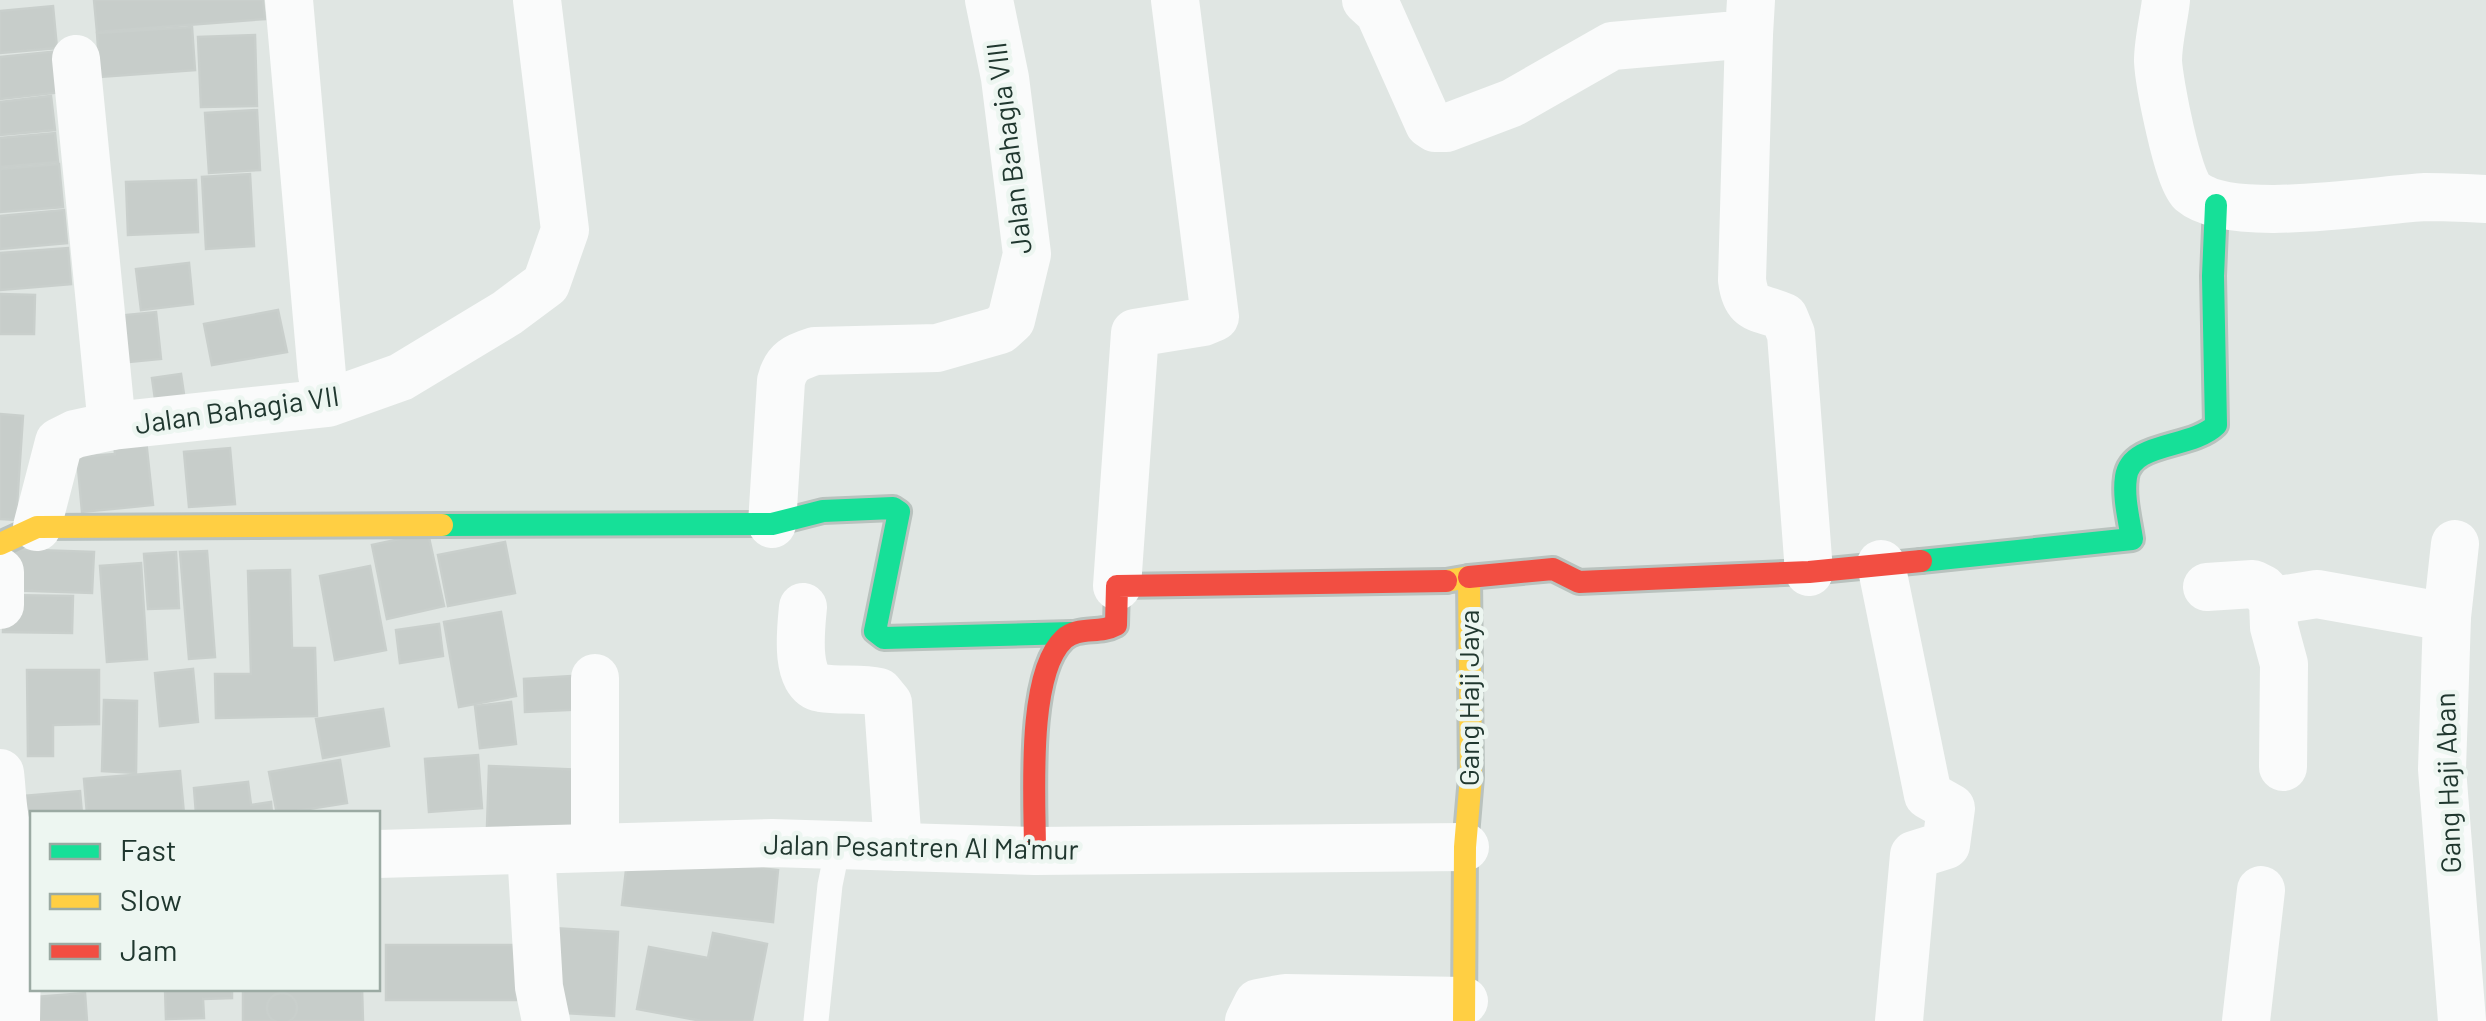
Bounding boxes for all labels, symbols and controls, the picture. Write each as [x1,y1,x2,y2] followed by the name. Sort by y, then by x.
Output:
[978,40,1038,256] street label: Jalan Bahagia VIII
[132,378,341,440] street label: Jalan Bahagia VII
[1451,610,1485,786] street label: Gang Haji Jaya
[2427,692,2467,874] street label: Gang Haji Aban
[30,811,380,991] legend
[763,826,1079,866] street label: Jalan Pesantren Al Ma'mur
[120,831,177,867] text: Fast
[120,881,182,917] text: Slow
[120,931,177,967] text: Jam

